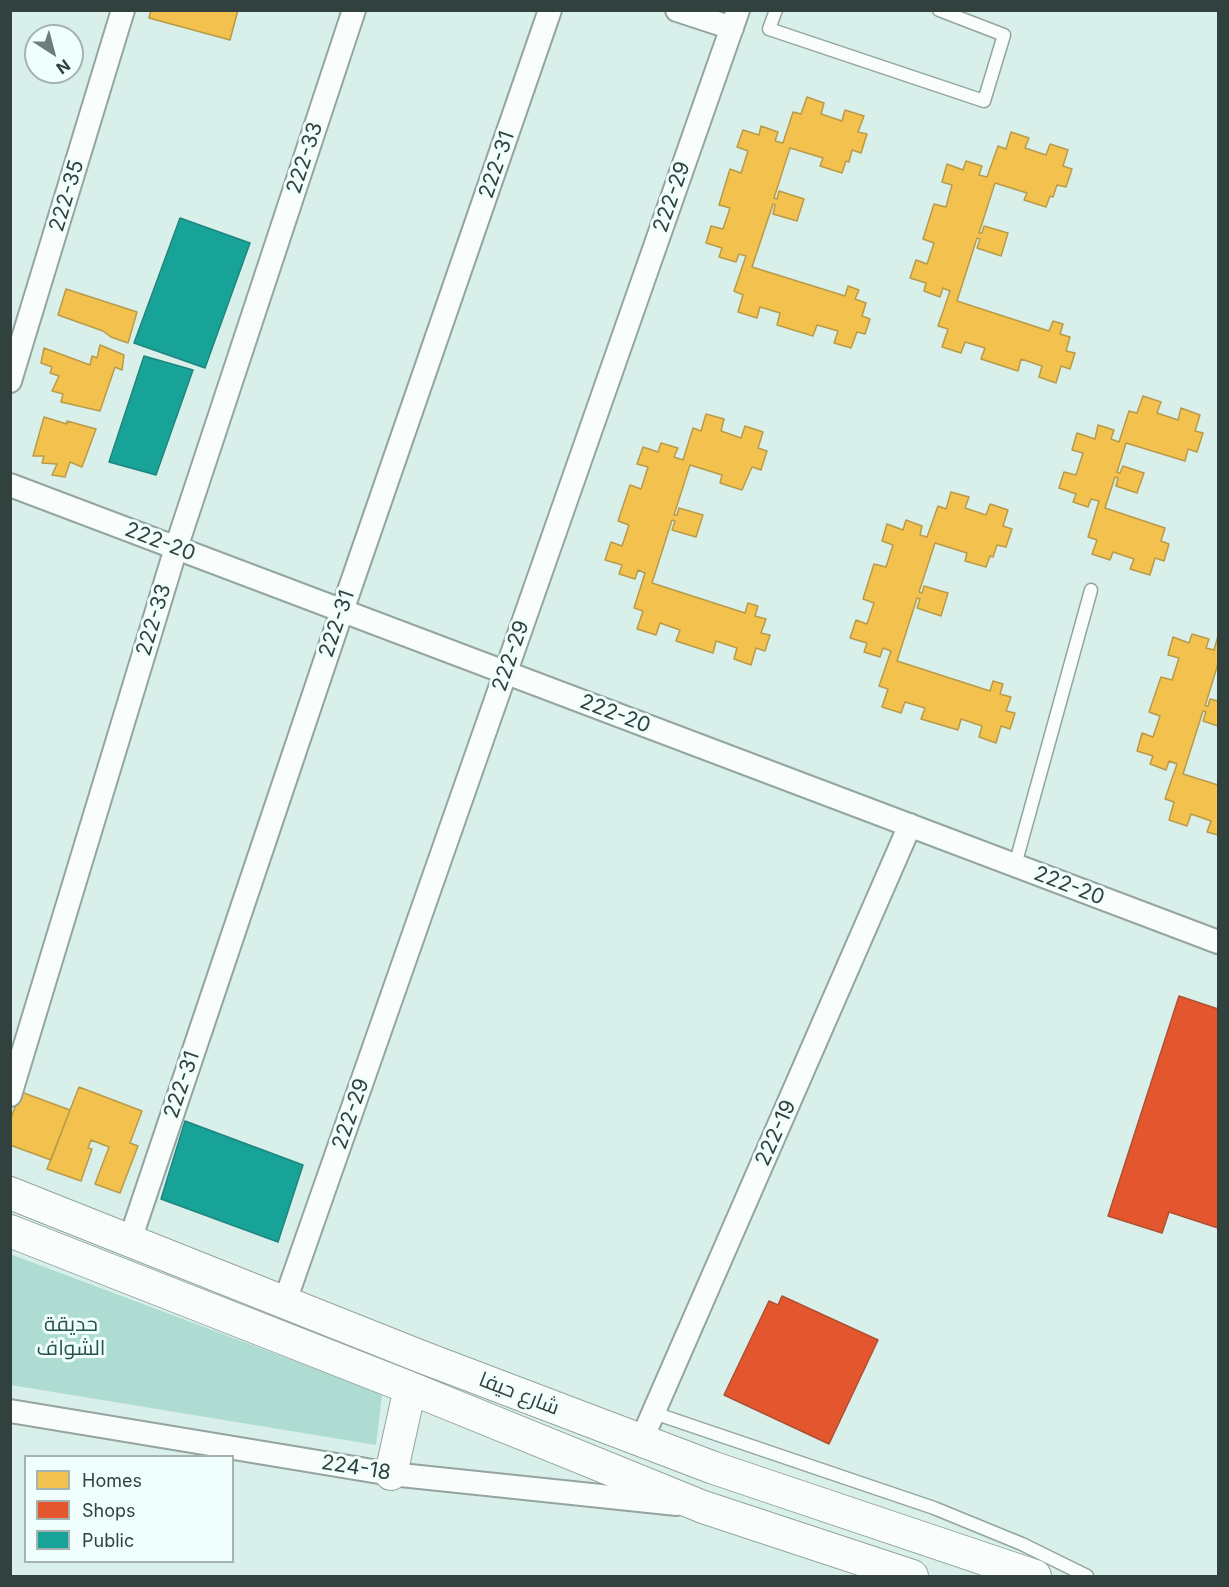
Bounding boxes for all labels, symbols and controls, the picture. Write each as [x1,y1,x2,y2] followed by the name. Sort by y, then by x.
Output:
[24,24,84,84] north arrow
[53,55,74,79] text: N
[282,119,328,197] street label: 222-33
[474,128,520,202] street label: 222-31
[44,157,90,235] street label: 222-35
[648,158,696,236] street label: 222-29
[121,517,199,567] street label: 222-20
[131,581,177,659] street label: 222-33
[314,587,360,661] street label: 222-31
[487,617,535,695] street label: 222-29
[576,689,654,739] street label: 222-20
[1030,861,1108,911] street label: 222-20
[159,1048,205,1122] street label: 222-31
[327,1075,375,1153] street label: 222-29
[750,1096,802,1170] street label: 222-19
[37,1312,105,1362] park label: حديقة الشواف
[475,1367,563,1421] street label: شارع حيفا
[319,1450,393,1486] street label: 224-18
[24,1455,234,1563] legend
[82,1470,142,1491] text: Homes
[82,1500,136,1521] text: Shops
[82,1530,134,1551] text: Public

